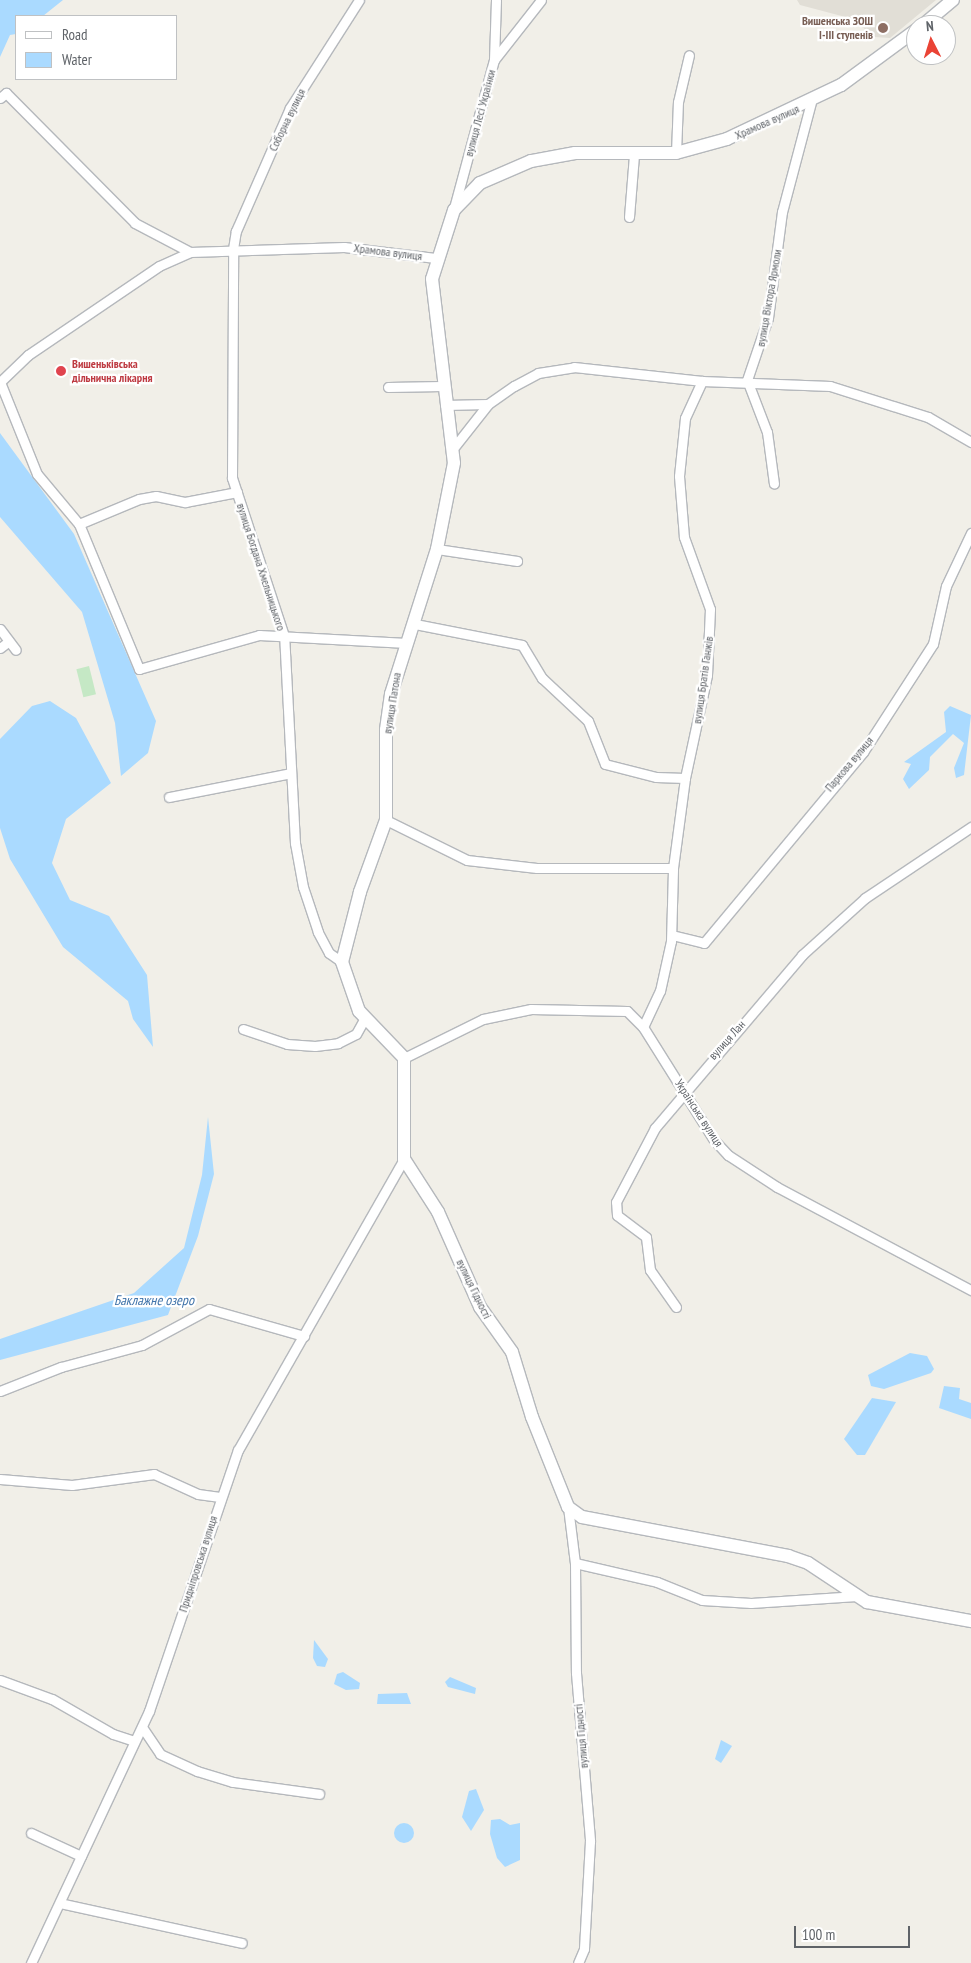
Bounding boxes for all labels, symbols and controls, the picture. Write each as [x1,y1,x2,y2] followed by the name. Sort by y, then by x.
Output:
[802,14,873,42] place label: Вишенська ЗОШ І-ІІІ ступенів
[15,15,178,80] legend
[906,15,956,65] north arrow
[925,17,934,35] text: N
[877,22,889,34] marker: Вишенська ЗОШ І-ІІІ ступенів
[62,25,88,44] text: Road
[62,50,92,69] text: Water
[461,68,499,158] street label: вулиця Лесі Українки
[266,86,308,154] street label: Соборна вулиця
[733,101,801,143] street label: Храмова вулиця
[353,241,423,263] street label: Храмова вулиця
[753,248,785,348] street label: вулиця Віктора Ярмоли
[72,357,153,385] place label: Вишеньківська дільнична лікарня
[54,364,68,378] marker: Вишеньківська дільнична лікарня
[234,501,288,633] street label: вулиця Богдана Хмельницького
[690,635,716,725] street label: вулиця Братів Ганжів
[380,671,404,735] street label: вулиця Патона
[822,734,876,794] street label: Паркова вулиця
[706,1017,748,1063] street label: вулиця Лан
[672,1077,726,1149] street label: Українська вулиця
[453,1257,495,1321] street label: вулиця Гідності
[114,1292,194,1308] water label: Баклажне озеро
[176,1514,220,1614] street label: Придніпровська вулиця
[571,1703,591,1769] street label: вулиця Гідності
[796,1916,912,1948] scale bar
[802,1925,835,1944] text: 100 m

